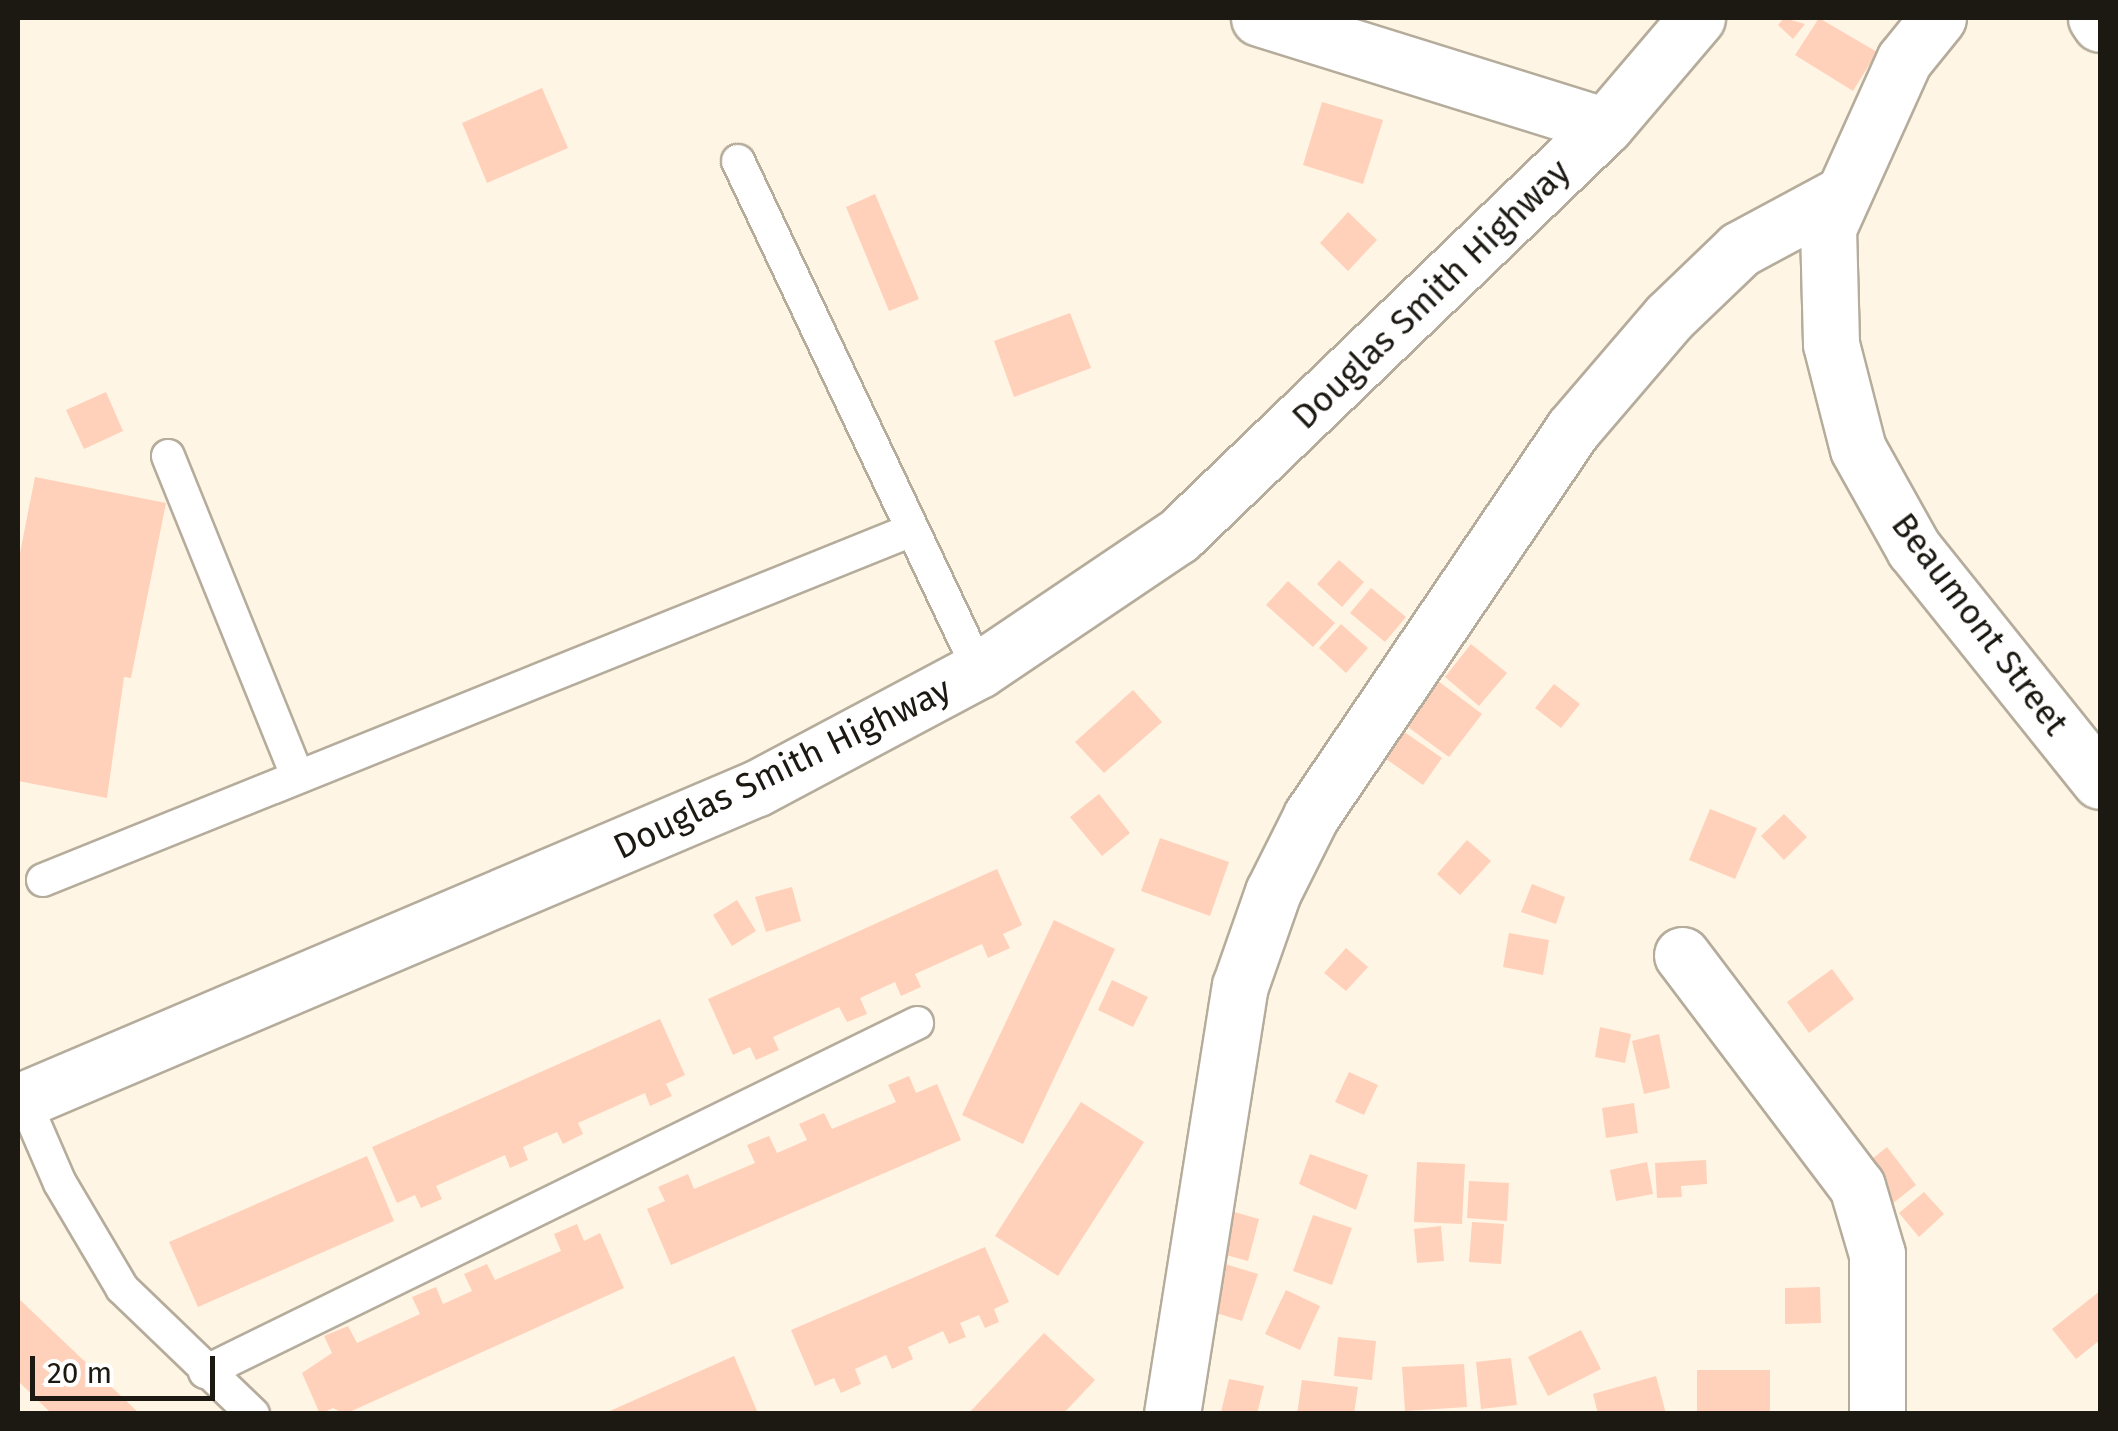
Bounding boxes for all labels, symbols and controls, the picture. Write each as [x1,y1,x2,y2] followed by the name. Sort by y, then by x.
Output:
[1283,150,1579,438] street label: Douglas Smith Highway
[1883,505,2077,743] street label: Beaumont Street
[606,668,958,868] street label: Douglas Smith Highway
[35,1336,220,1398] scale bar
[47,1355,112,1391] text: 20 m

